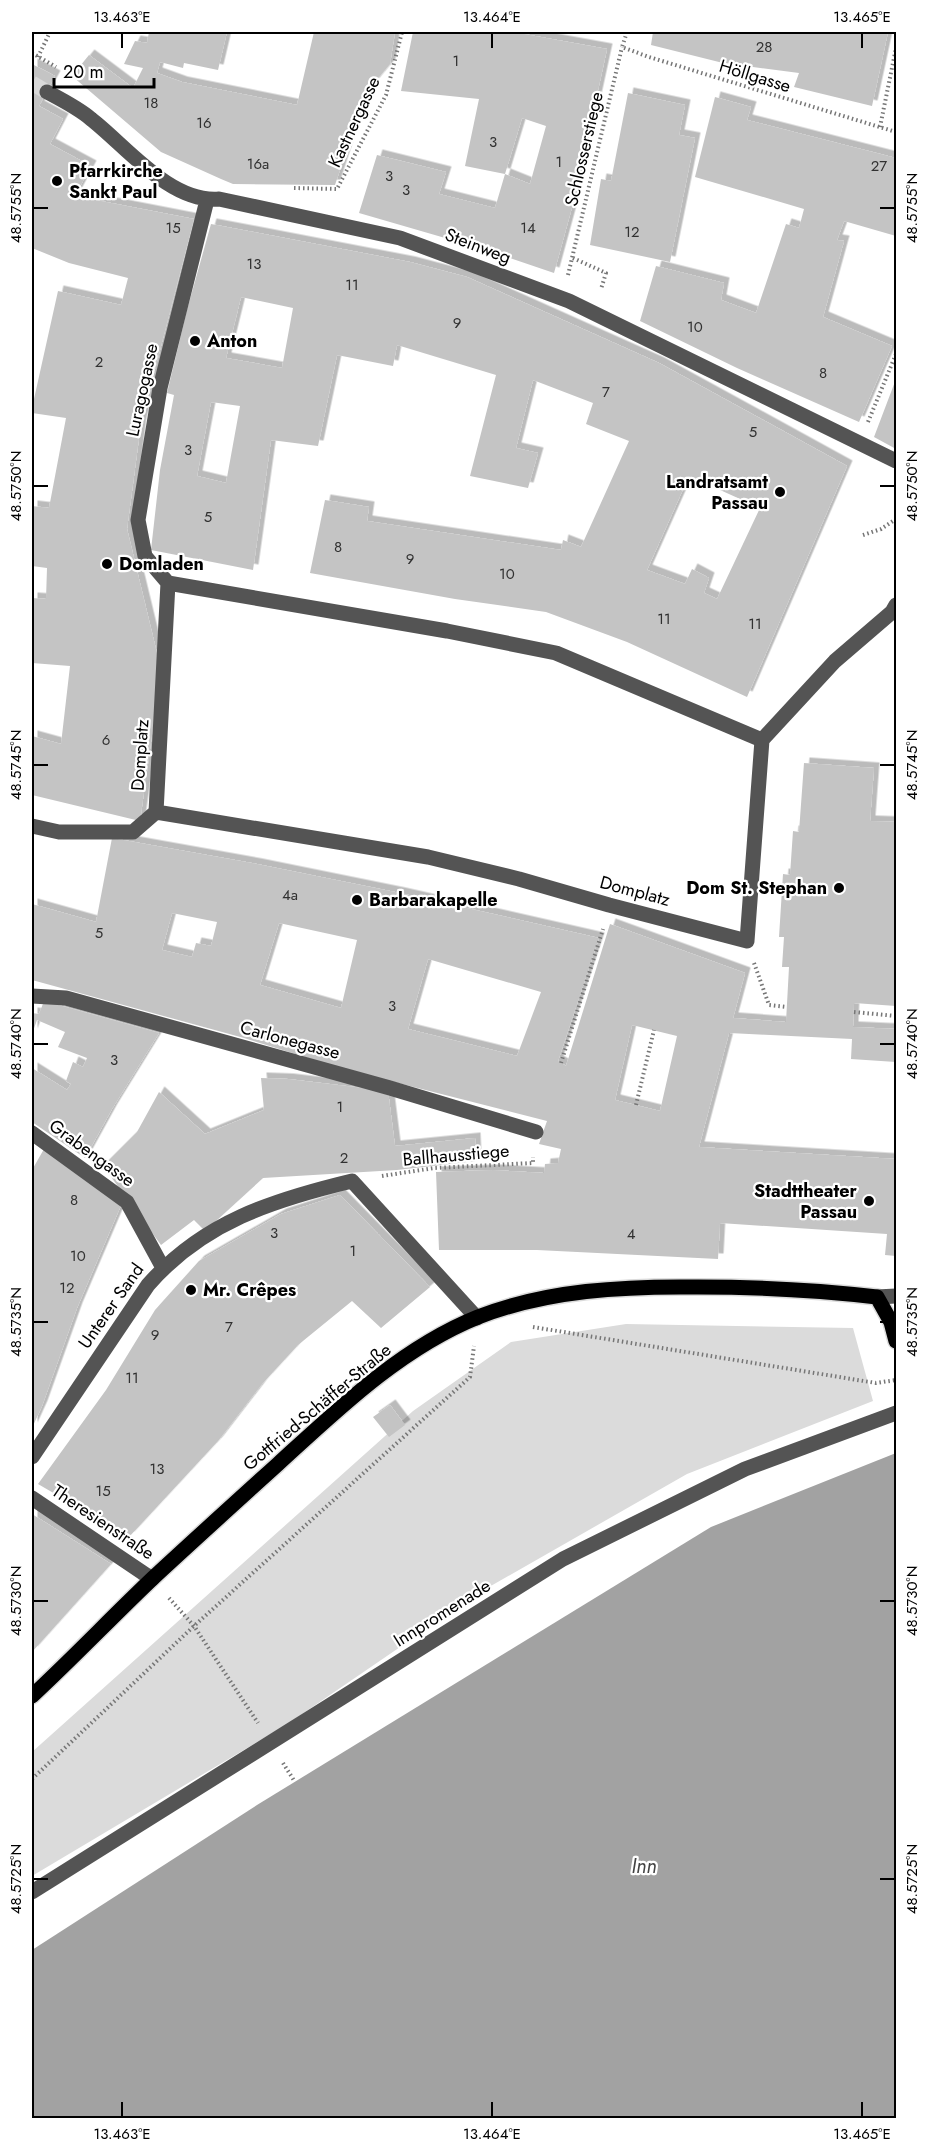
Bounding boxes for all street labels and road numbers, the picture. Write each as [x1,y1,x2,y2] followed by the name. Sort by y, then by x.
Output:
[716,53,794,99] street label: Höllgasse
[322,72,386,172] street label: Kastnergasse
[558,89,610,209] street label: Schlosserstiege
[441,221,515,271] street label: Steinweg
[119,341,165,439] street label: Luragogasse
[125,718,156,792] street label: Domplatz
[597,869,674,913] street label: Domplatz
[237,1014,343,1066] street label: Carlonegasse
[44,1113,140,1193] street label: Grabengasse
[402,1137,510,1173] street label: Ballhausstiege
[72,1258,150,1354] street label: Unterer Sand
[237,1337,397,1477] street label: Gottfried-Schäffer-Straße
[46,1478,160,1566] street label: Theresienstraße
[388,1573,496,1653] street label: Innpromenade

